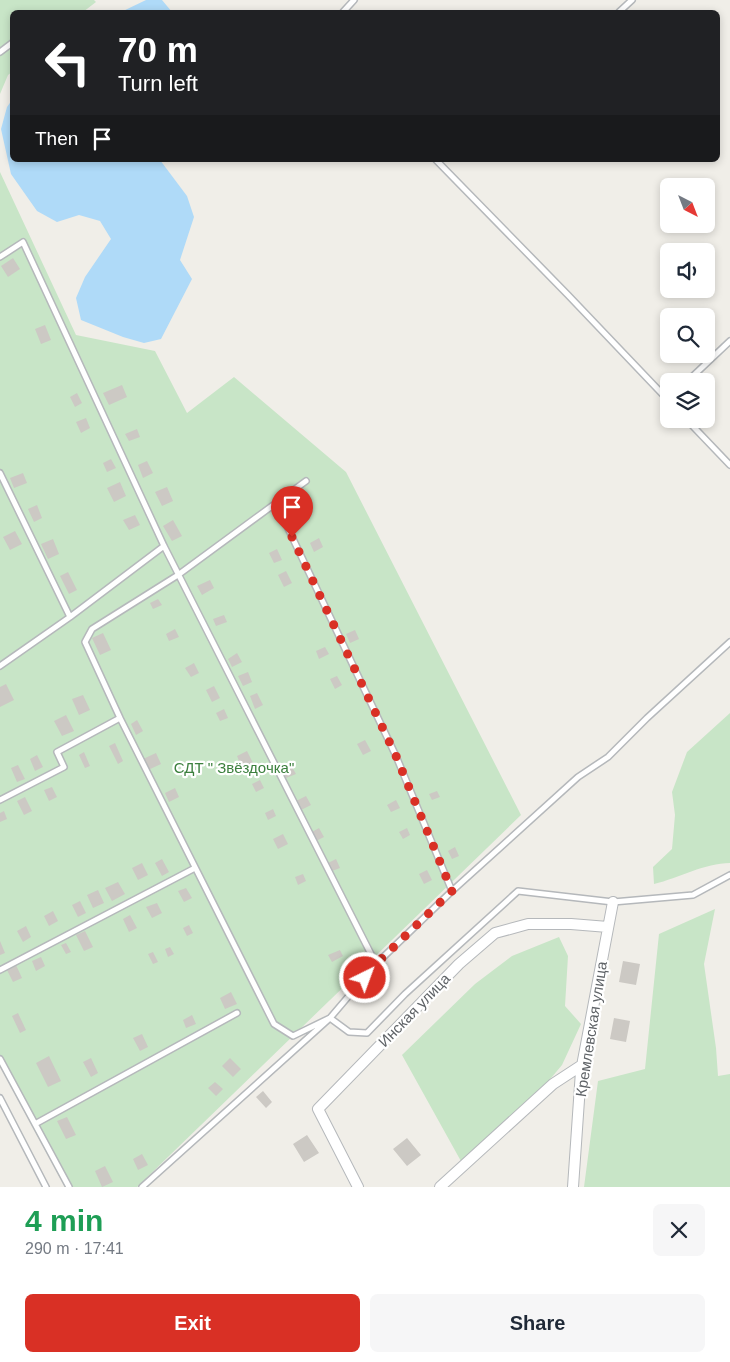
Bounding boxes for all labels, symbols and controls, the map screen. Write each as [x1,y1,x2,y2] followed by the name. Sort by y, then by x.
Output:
[35,30,100,95] icon: left
[118,30,198,69] text: 70 m
[118,71,198,96] text: Turn left
[88,125,116,153] icon: arrive
[35,128,78,149] text: Then
[660,178,715,232] north arrow
[660,178,715,428] map controls
[660,243,715,298] button: sound
[660,308,715,363] button: search
[660,373,715,428] button: layers
[271,486,313,537] pin
[278,493,306,521] icon: arrive
[174,759,294,776] park label: СДТ " Звёздочка"
[338,951,390,1003] position arrow
[572,959,610,1098] street label: Кремлевская улица
[375,969,454,1050] street label: Инская улица
[25,1204,103,1237] text: 4 min
[653,1204,705,1256] button: close
[25,1240,124,1257] text: 290 m · 17:41
[25,1294,360,1352] button: Exit
[370,1294,705,1352] button: Share

